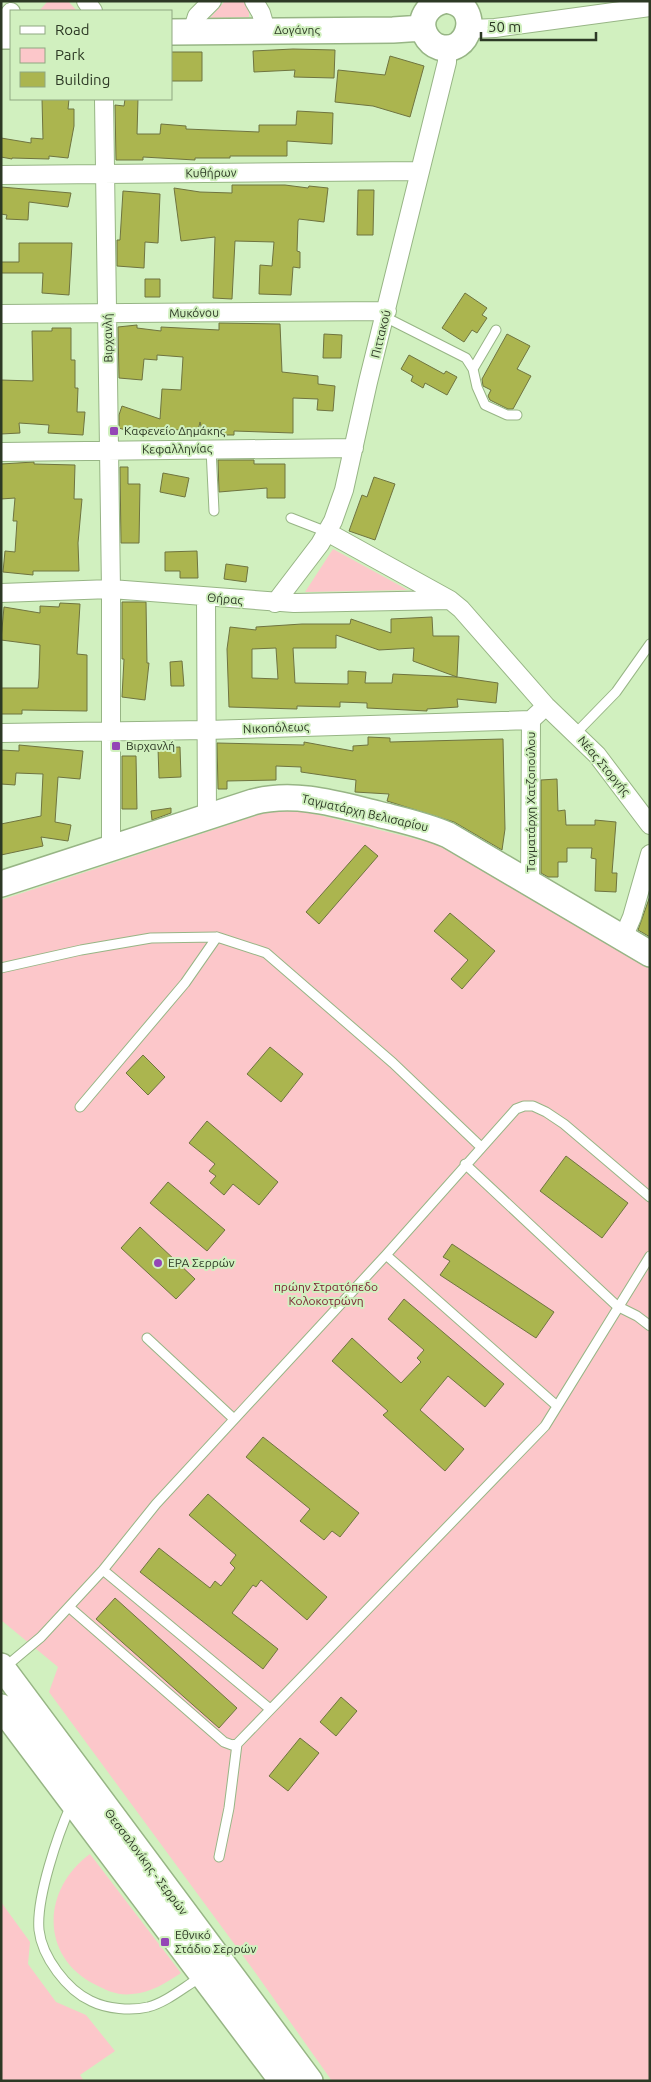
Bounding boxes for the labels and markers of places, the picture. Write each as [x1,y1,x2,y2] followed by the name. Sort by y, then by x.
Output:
[124,424,226,438] place label: Καφενείο Δημάκης
[108,425,120,437] marker: Καφενείο Δημάκης
[126,739,175,752] place label: Βιρχανλή
[110,740,122,752] marker: Βιρχανλή
[168,1256,235,1269] place label: ΕΡΑ Σερρών
[152,1257,164,1269] marker: ΕΡΑ Σερρών
[175,1928,257,1955] place label: Εθνικό Στάδιο Σερρών
[159,1936,171,1948] marker: Εθνικό Στάδιο Σερρών

